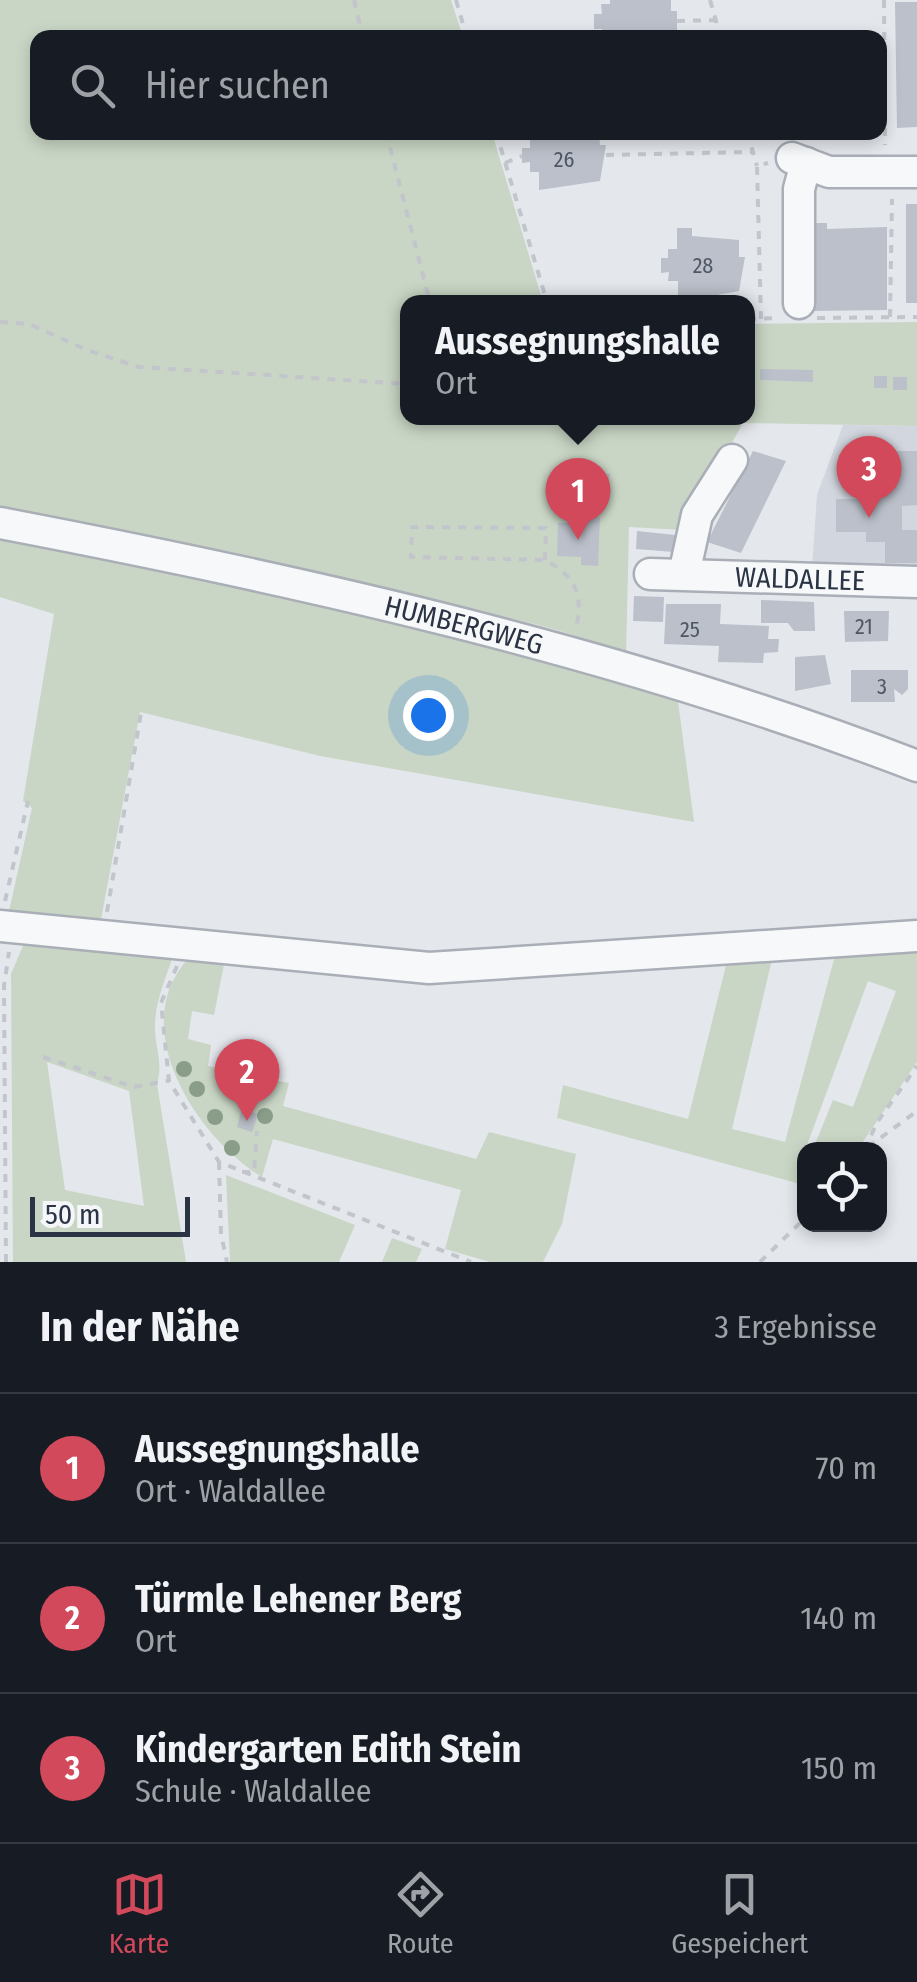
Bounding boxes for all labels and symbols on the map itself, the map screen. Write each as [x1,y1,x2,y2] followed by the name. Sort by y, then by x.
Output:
[554,146,574,173] house number: 26
[693,252,713,279] house number: 28
[836,436,902,518] pin: 3
[546,458,610,540] pin: 1
[734,560,865,597] street label: WALDALLEE
[381,589,547,661] street label: HUMBERGWEG
[855,613,873,640] house number: 21
[680,616,700,643] house number: 25
[877,673,887,700] house number: 3
[403,690,454,741] your location
[214,1038,280,1121] pin: 2
[30,1192,190,1236] scale bar

